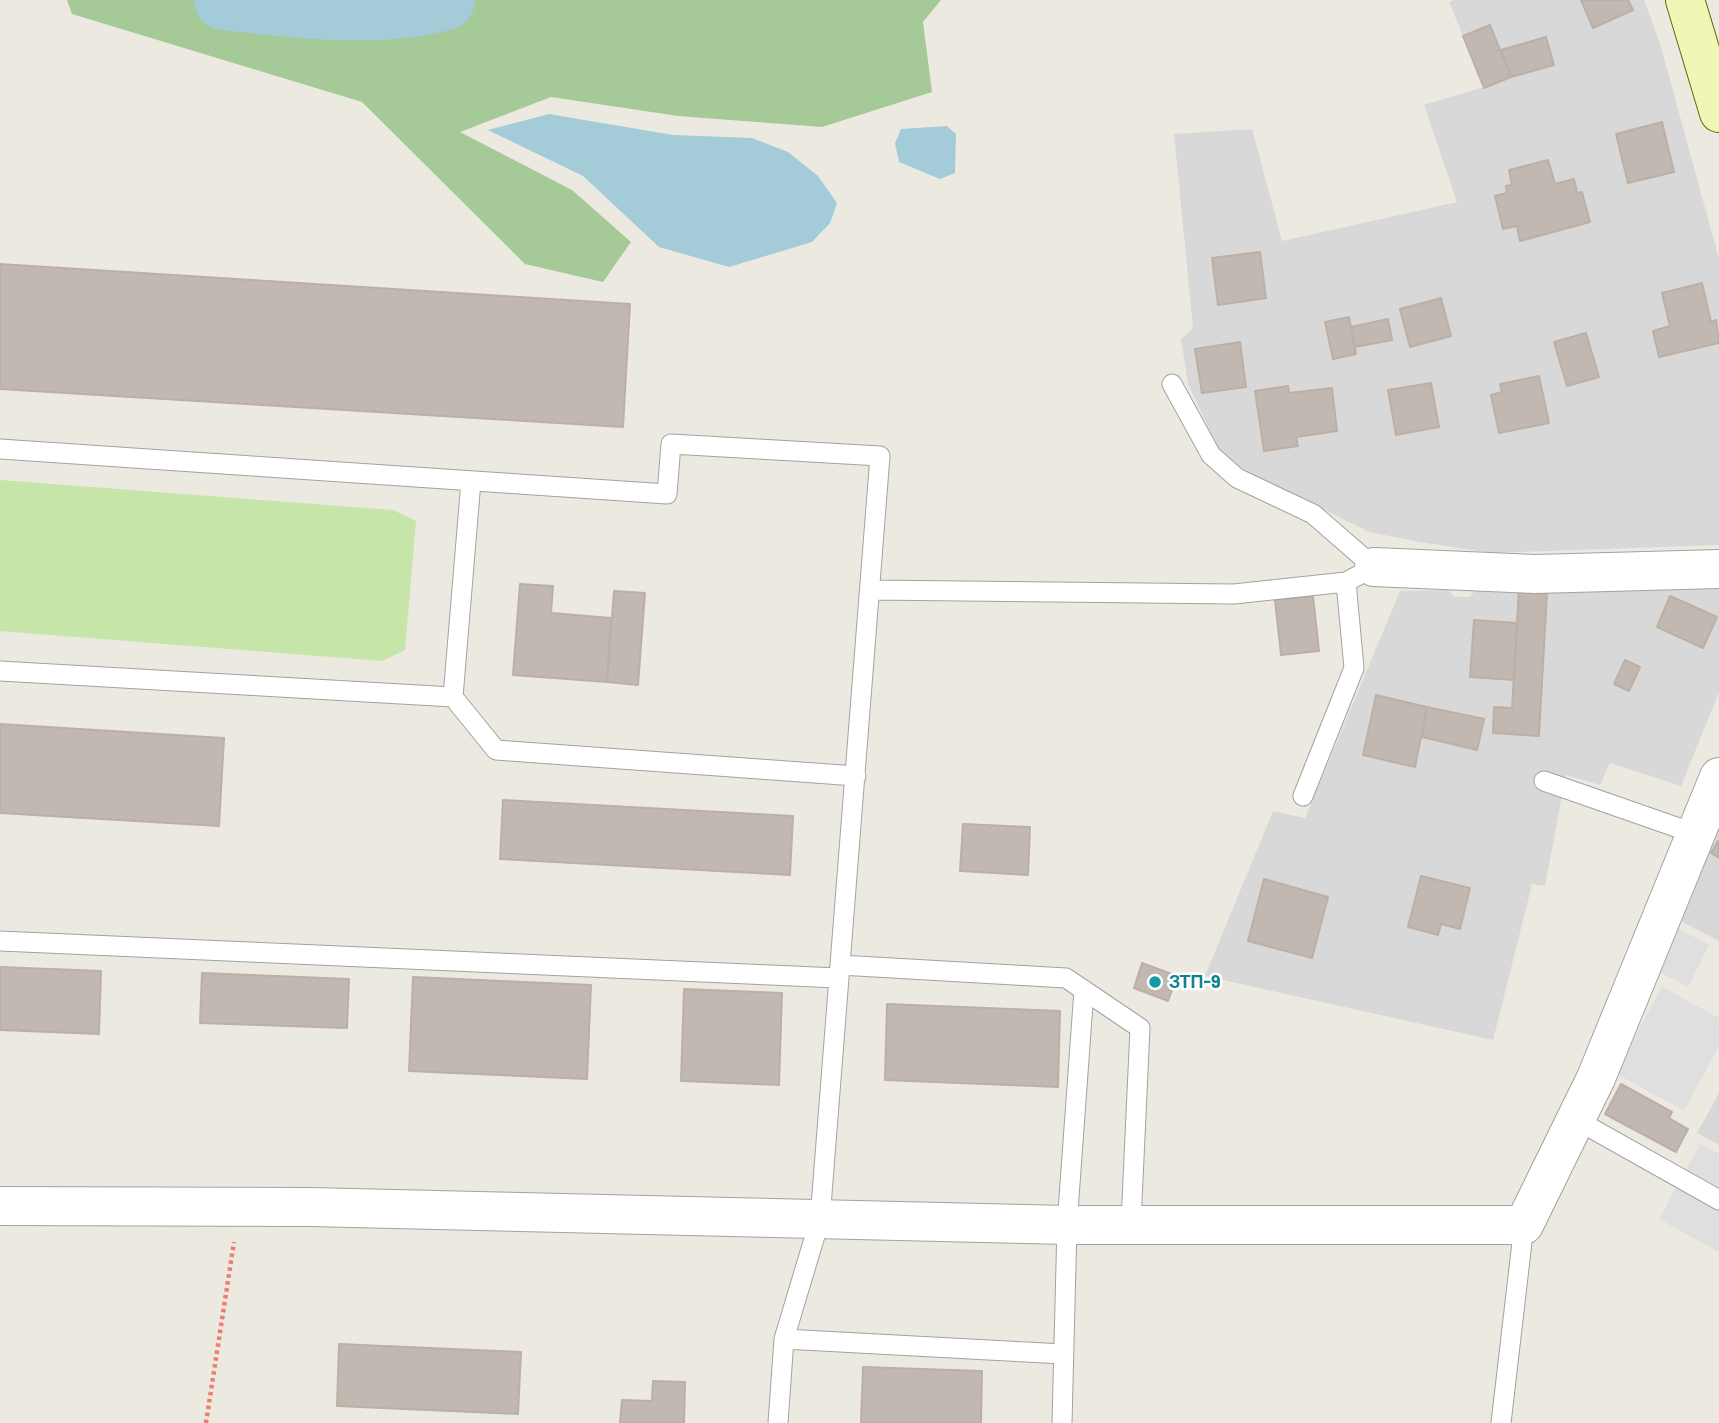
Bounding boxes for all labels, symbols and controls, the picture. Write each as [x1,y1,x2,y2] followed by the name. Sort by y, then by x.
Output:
[1169,971,1220,993] place label: ЗТП-9
[1147,974,1163,990] marker: ЗТП-9

